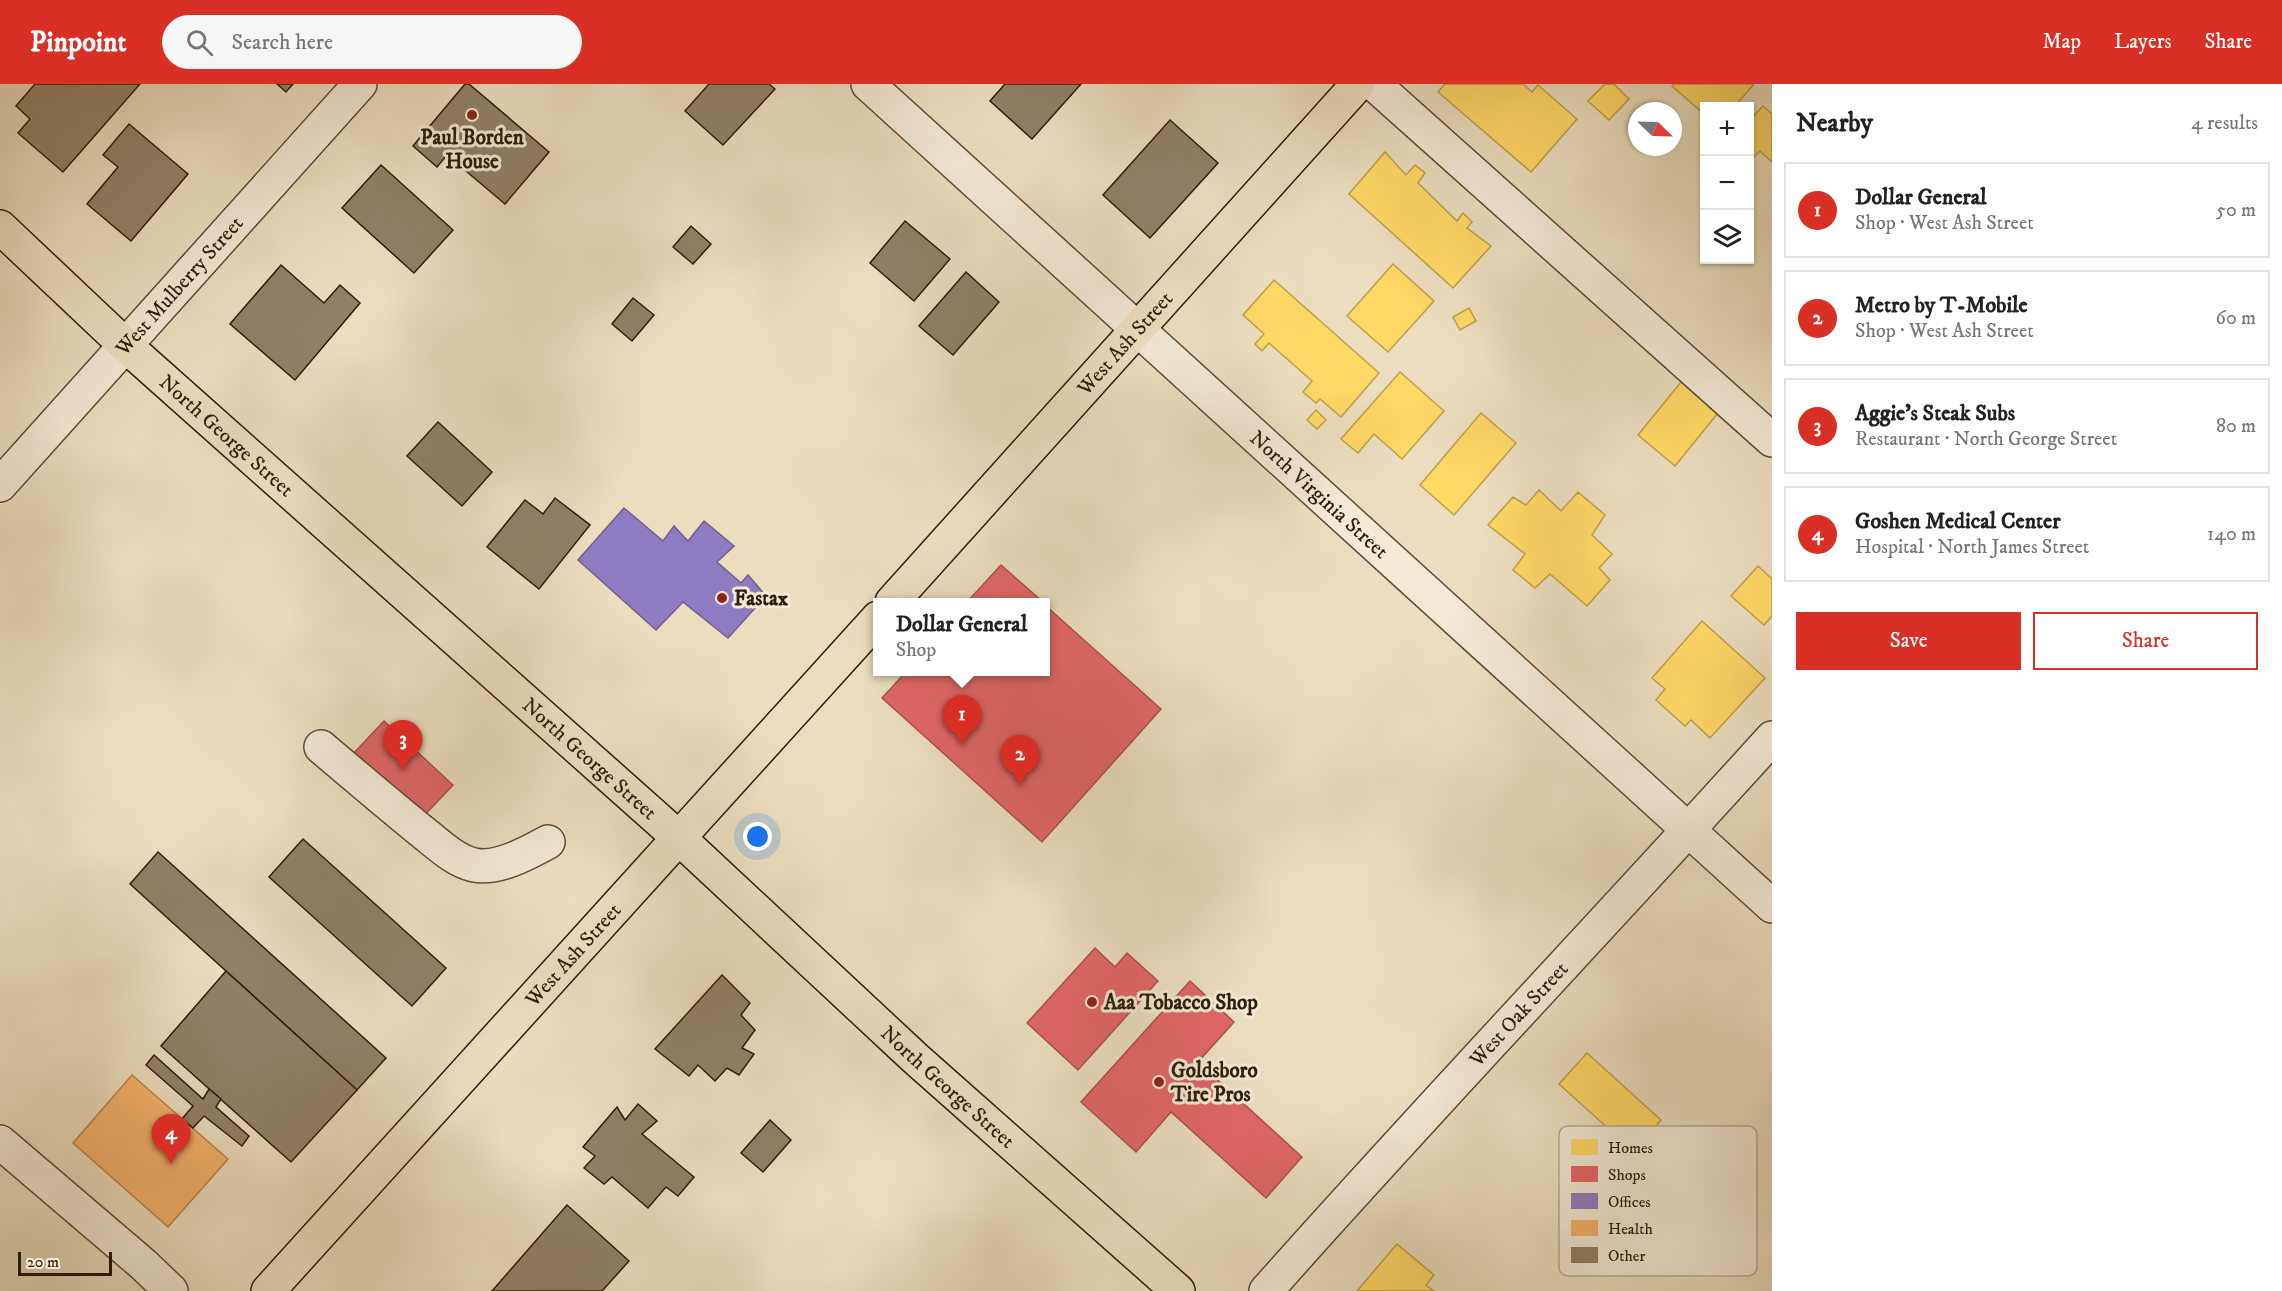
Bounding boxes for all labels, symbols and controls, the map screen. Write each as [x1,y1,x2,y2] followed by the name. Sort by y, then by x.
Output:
[162,15,582,69] search box
[30,25,126,60] text: Pinpoint
[183,26,216,59] icon: search
[231,29,333,56] text: Search here
[2042,29,2081,55] text: Map
[2114,29,2172,55] text: Layers
[2205,29,2252,55] text: Share
[1628,102,1682,156] north arrow
[1700,102,1754,264] map controls
[1700,102,1754,156] button: +
[1796,107,1873,140] text: Nearby
[465,108,479,122] marker: Paul Borden House
[2191,111,2258,136] text: 4 results
[420,125,525,175] place label: Paul Borden House
[1700,156,1754,210] button: −
[1855,184,1987,211] text: Dollar General
[1814,198,1821,223] text: 1
[2216,198,2256,223] text: 50 m
[1700,210,1754,264] button: layers
[110,211,249,362] street label: West Mulberry Street
[1855,211,2034,236] text: Shop · West Ash Street
[1071,286,1179,402] street label: West Ash Street
[1855,292,2028,319] text: Metro by T-Mobile
[1813,306,1822,331] text: 2
[2216,306,2256,331] text: 60 m
[1855,319,2034,344] text: Shop · West Ash Street
[153,369,299,503] street label: North George Street
[1855,400,2015,427] text: Aggie's Steak Subs
[1814,414,1821,439] text: 3
[2216,414,2256,439] text: 80 m
[1244,425,1394,565] street label: North Virginia Street
[1855,427,2117,452] text: Restaurant · North George Street
[1855,508,2060,535] text: Goshen Medical Center
[1812,522,1823,547] text: 4
[2207,522,2256,547] text: 140 m
[1855,535,2089,560] text: Hospital · North James Street
[734,586,789,612] place label: Fastax
[715,591,729,605] marker: Fastax
[873,598,1050,676] popup
[896,611,1027,638] text: Dollar General
[1796,612,2021,670] button: Save
[2033,612,2258,670] button: Share
[896,638,936,663] text: Shop
[516,693,662,826] street label: North George Street
[942,696,982,745] pin: 1
[384,720,422,770] pin: 3
[1000,736,1040,785] pin: 2
[743,822,772,851] your location
[519,898,627,1013] street label: West Ash Street
[1464,956,1574,1073] street label: West Oak Street
[1103,990,1258,1016] place label: Aaa Tobacco Shop
[1085,995,1099,1009] marker: Aaa Tobacco Shop
[875,1021,1020,1155] street label: North George Street
[1170,1058,1258,1108] place label: Goldsboro Tire Pros
[1152,1075,1166,1089] marker: Goldsboro Tire Pros
[152,1114,190,1164] pin: 4
[1559,1126,1757,1276] legend
[1608,1138,1653,1158] text: Homes
[1608,1165,1646,1185] text: Shops
[1608,1192,1651,1212] text: Offices
[1608,1219,1653,1239] text: Health
[1608,1246,1645,1266] text: Other
[18,1249,112,1276] scale bar
[27,1252,59,1272] text: 20 m

